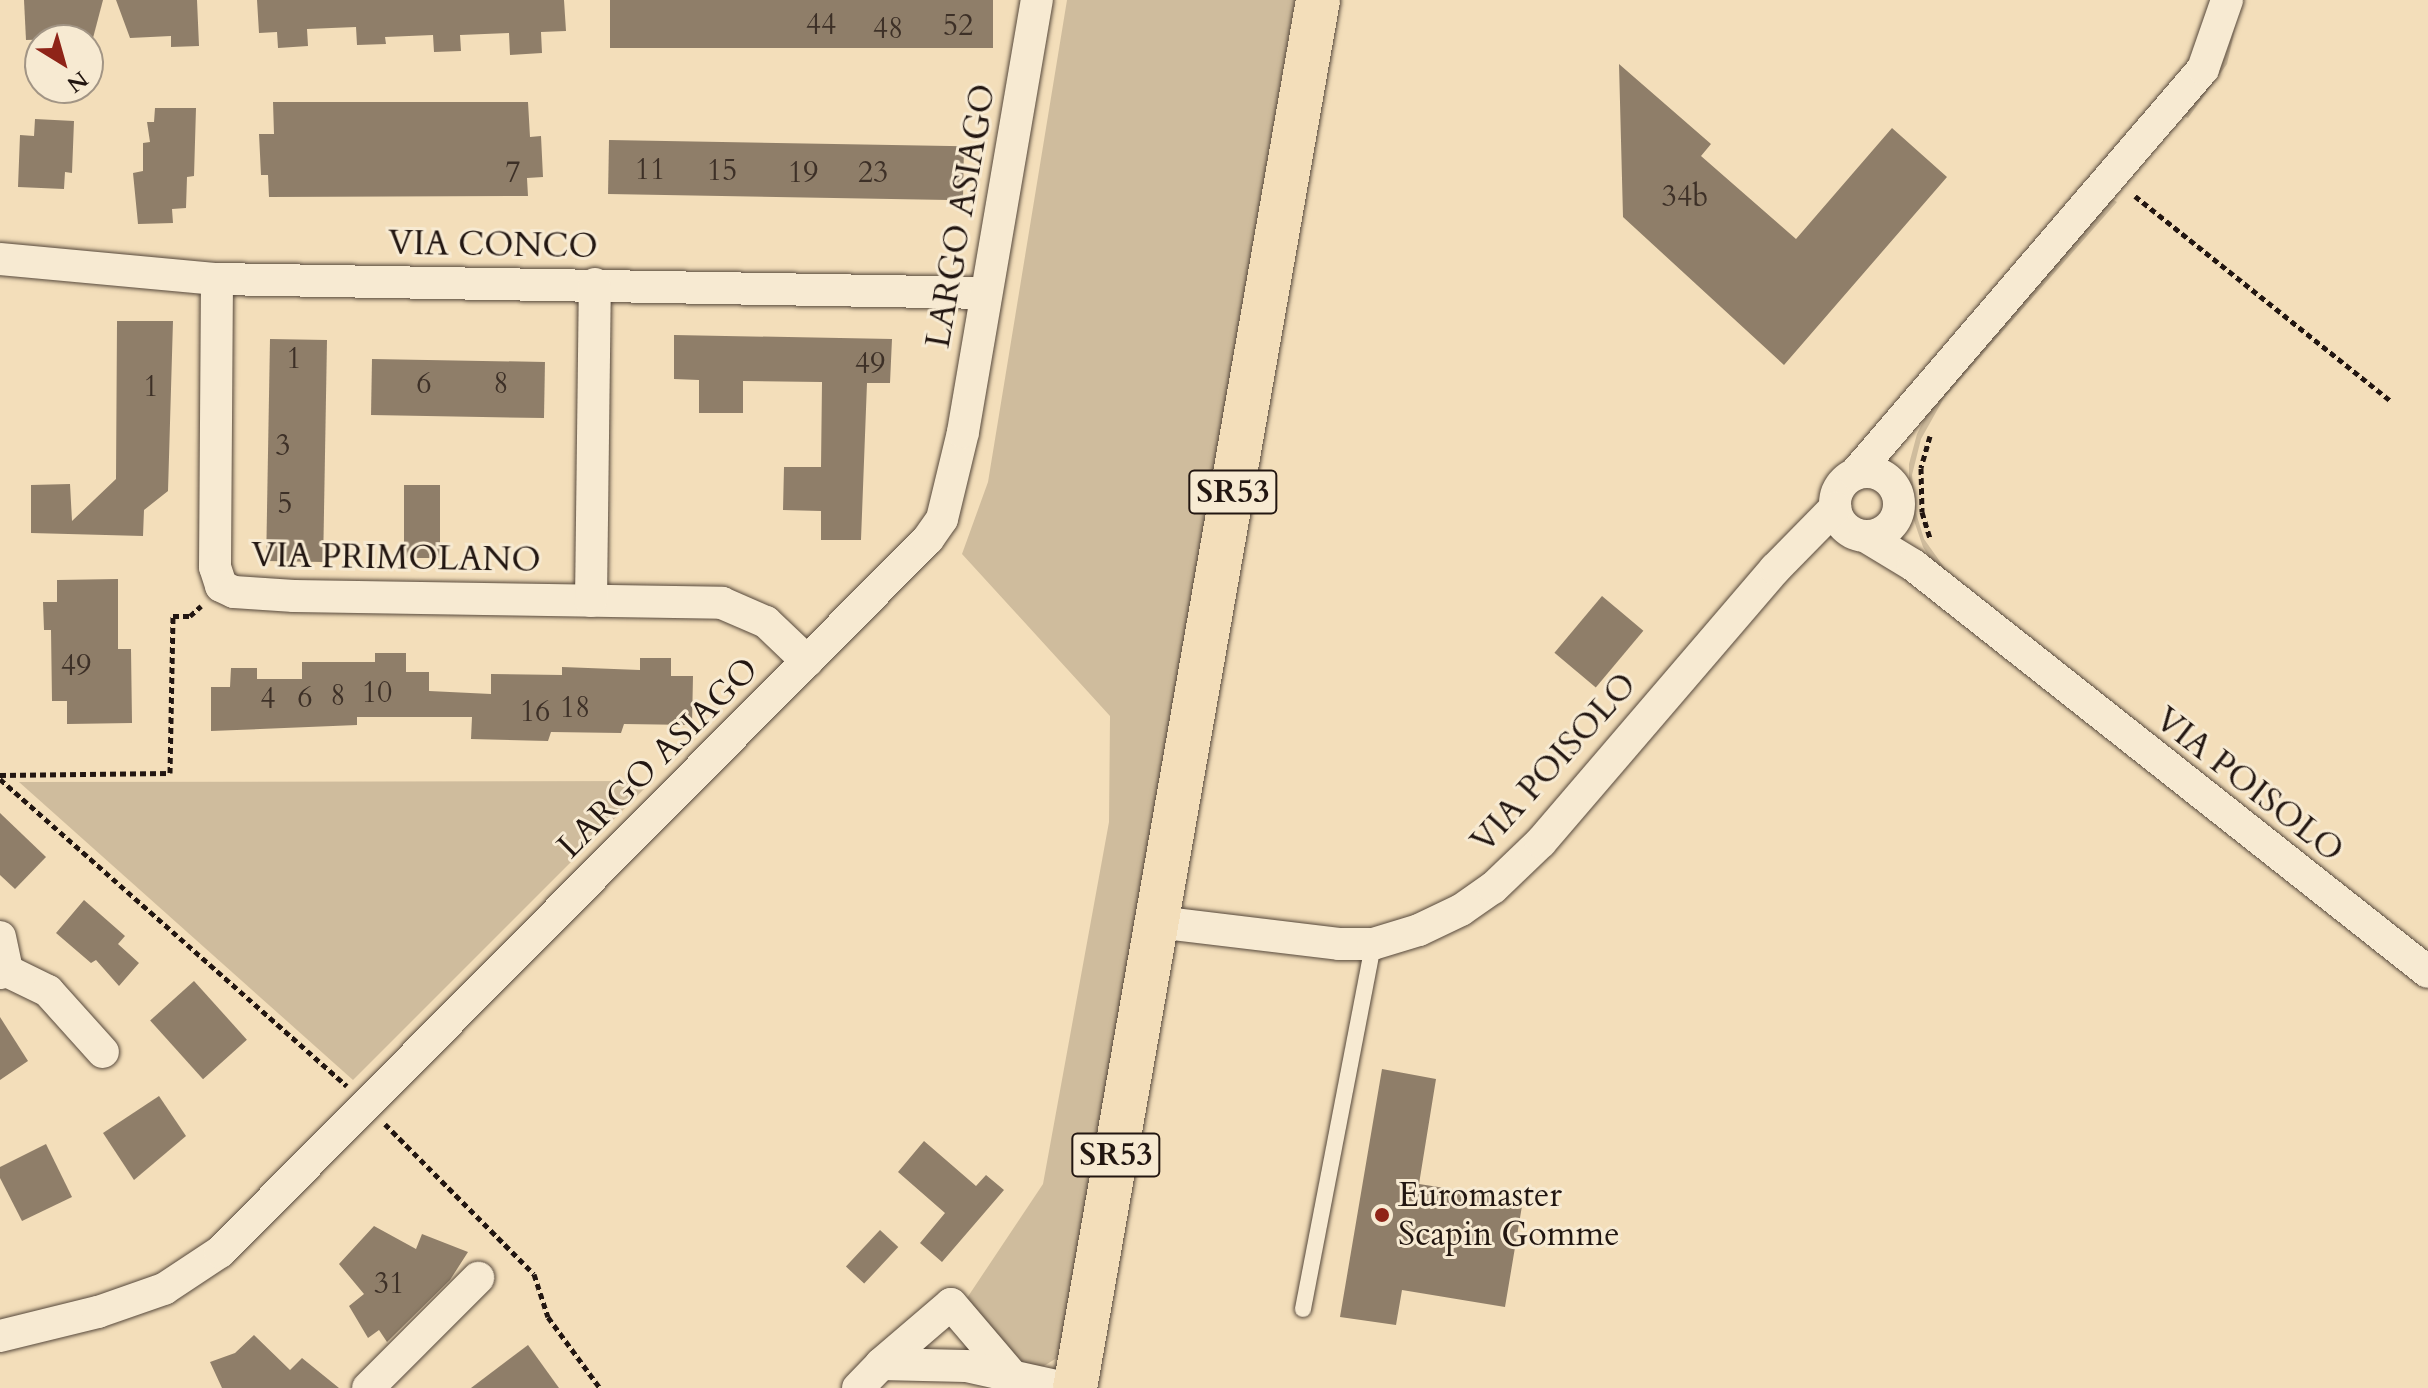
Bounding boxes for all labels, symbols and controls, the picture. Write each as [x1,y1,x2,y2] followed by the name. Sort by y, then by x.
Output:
[806,7,836,43] house number: 44
[943,8,973,44] house number: 52
[873,11,903,47] house number: 48
[24,24,104,104] north arrow
[61,64,94,99] text: N
[918,81,1004,351] street label: LARGO ASIAGO
[635,152,665,188] house number: 11
[707,153,737,189] house number: 15
[505,155,521,191] house number: 7
[788,155,818,191] house number: 19
[858,155,888,191] house number: 23
[1662,179,1708,215] house number: 34b
[388,223,598,267] street label: VIA CONCO
[286,341,302,377] house number: 1
[855,346,885,382] house number: 49
[416,366,432,402] house number: 6
[493,366,509,402] house number: 8
[143,369,159,405] house number: 1
[275,428,291,464] house number: 3
[1187,464,1279,520] road number: SR53
[277,486,293,522] house number: 5
[251,535,541,581] street label: VIA PRIMOLANO
[61,648,91,684] house number: 49
[549,649,767,867] street label: LARGO ASIAGO
[1463,665,1645,861] street label: VIA POISOLO
[362,675,392,711] house number: 10
[330,678,346,714] house number: 8
[297,680,313,716] house number: 6
[260,681,276,717] house number: 4
[560,690,590,726] house number: 18
[520,694,550,730] house number: 16
[2147,699,2351,871] street label: VIA POISOLO
[1070,1127,1162,1183] road number: SR53
[1398,1175,1620,1254] place label: Euromaster Scapin Gomme
[1373,1206,1391,1224] marker: Euromaster Scapin Gomme
[374,1266,404,1302] house number: 31

